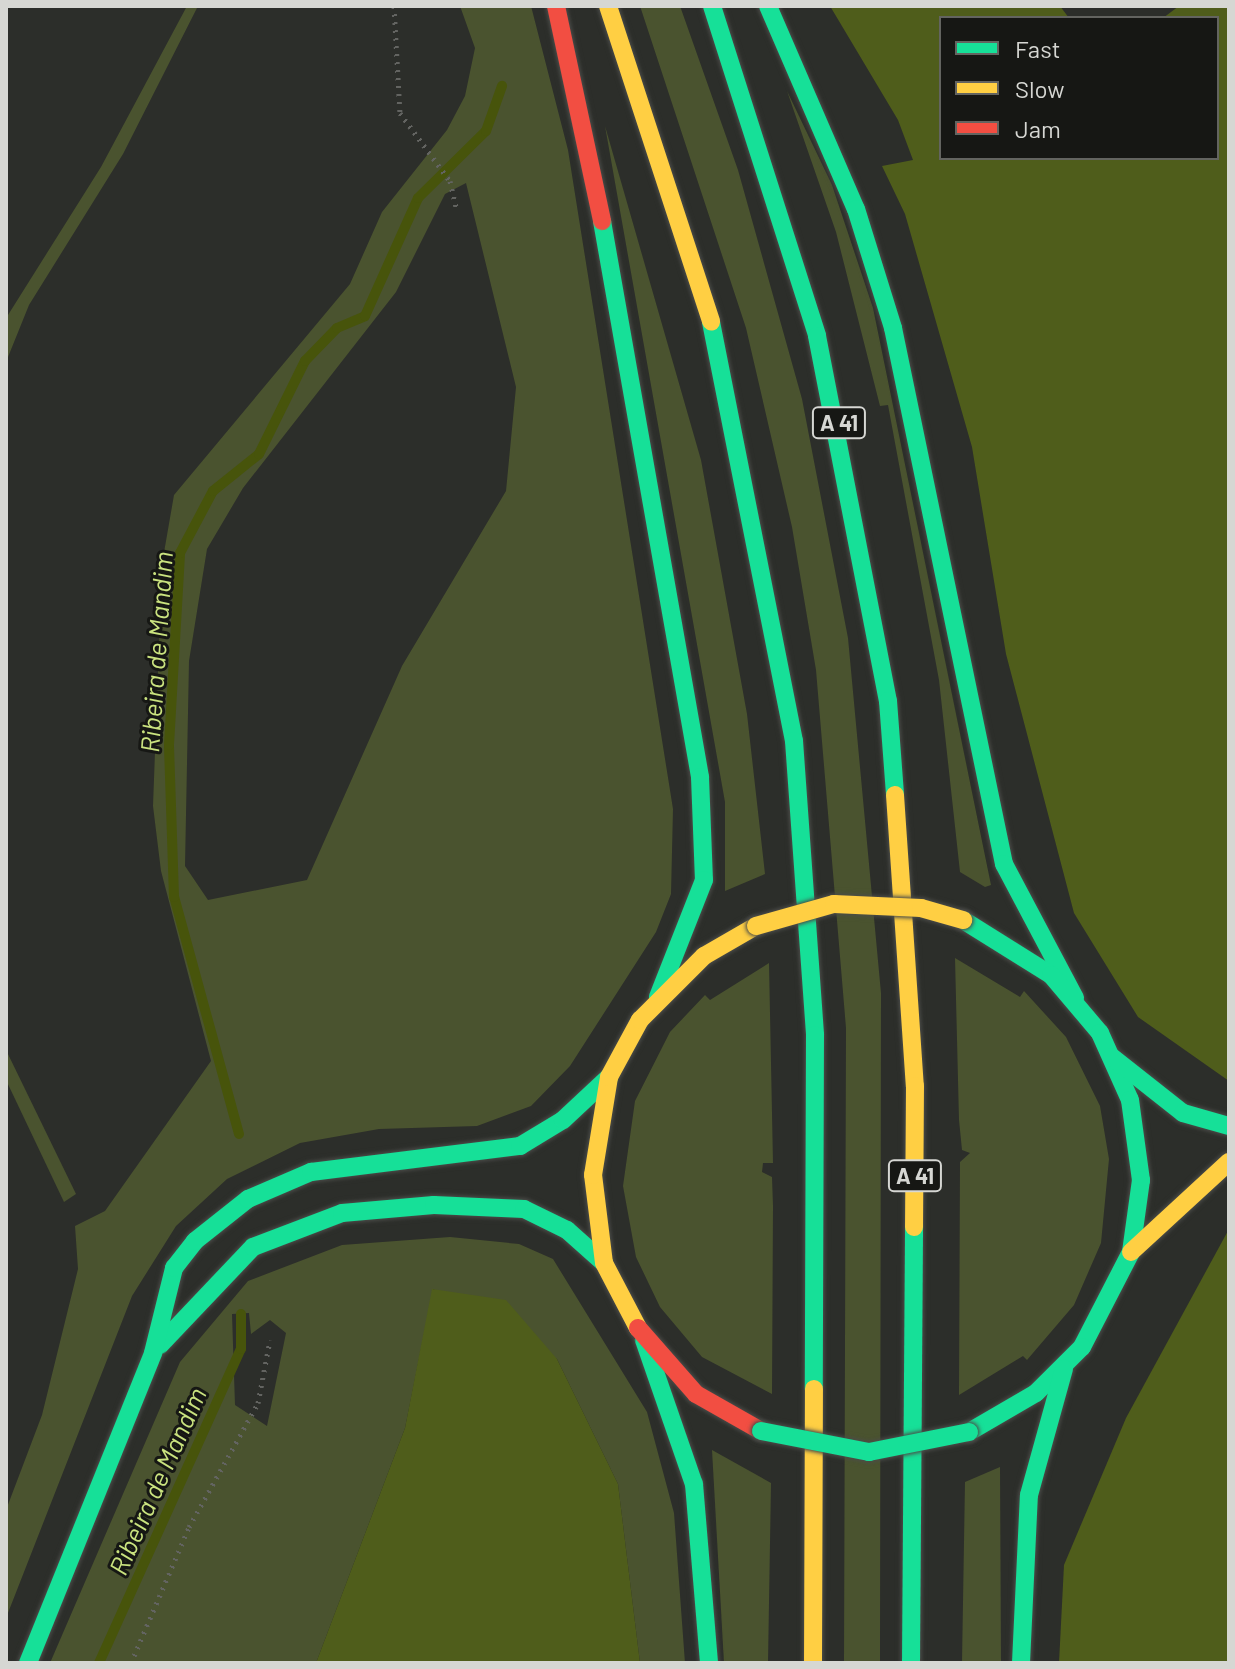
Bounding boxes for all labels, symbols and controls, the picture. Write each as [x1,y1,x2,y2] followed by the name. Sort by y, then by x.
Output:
[939,16,1219,160] legend
[1015,34,1060,63] text: Fast
[1015,74,1064,103] text: Slow
[1015,114,1061,143] text: Jam
[811,405,867,441] road number: A 41
[133,550,179,754] water label: Ribeira de Mandim
[887,1158,943,1194] road number: A 41
[102,1383,212,1579] water label: Ribeira de Mandim

